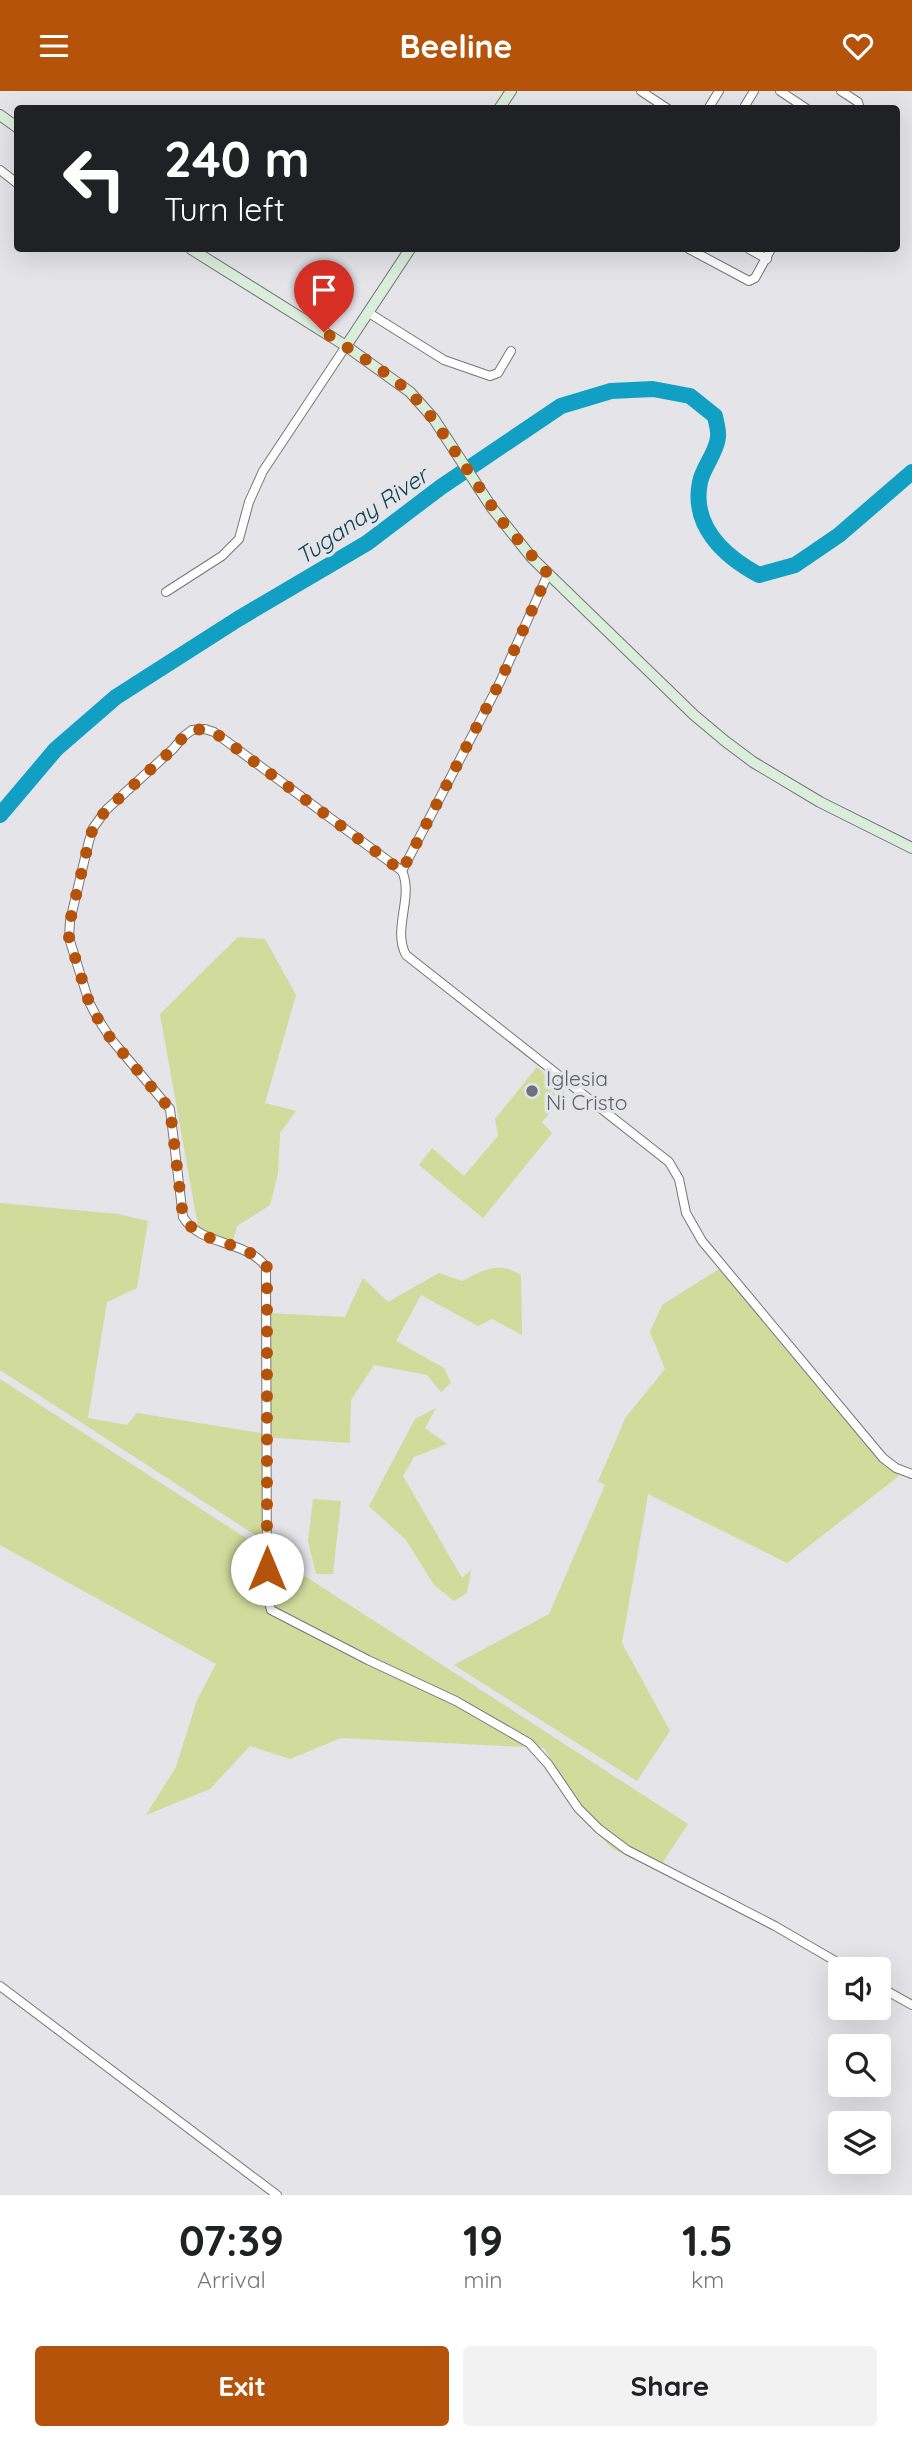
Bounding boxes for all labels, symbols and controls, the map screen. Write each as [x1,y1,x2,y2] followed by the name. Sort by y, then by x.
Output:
[400,26,512,66] text: Beeline
[35,27,73,65] icon: menu
[839,27,877,65] icon: heart
[164,128,310,189] text: 240 m
[49,133,140,224] icon: left
[164,189,285,229] text: Turn left
[294,260,354,332] pin
[305,271,343,309] icon: arrive
[290,459,436,570] water label: Tuganay River
[546,1065,627,1115] place label: Iglesia Ni Cristo
[524,1083,540,1099] marker: Iglesia Ni Cristo
[230,1532,304,1606] position arrow
[828,1957,891,2174] map controls
[828,1957,891,2020] button: sound
[828,2034,891,2097] button: search
[828,2111,891,2174] button: layers
[179,2214,284,2267] text: 07:39
[463,2214,503,2267] text: 19
[682,2214,733,2267] text: 1.5
[197,2265,266,2294] text: Arrival
[463,2265,503,2294] text: min
[691,2265,724,2294] text: km
[35,2346,449,2426] button: Exit
[463,2346,877,2426] button: Share

